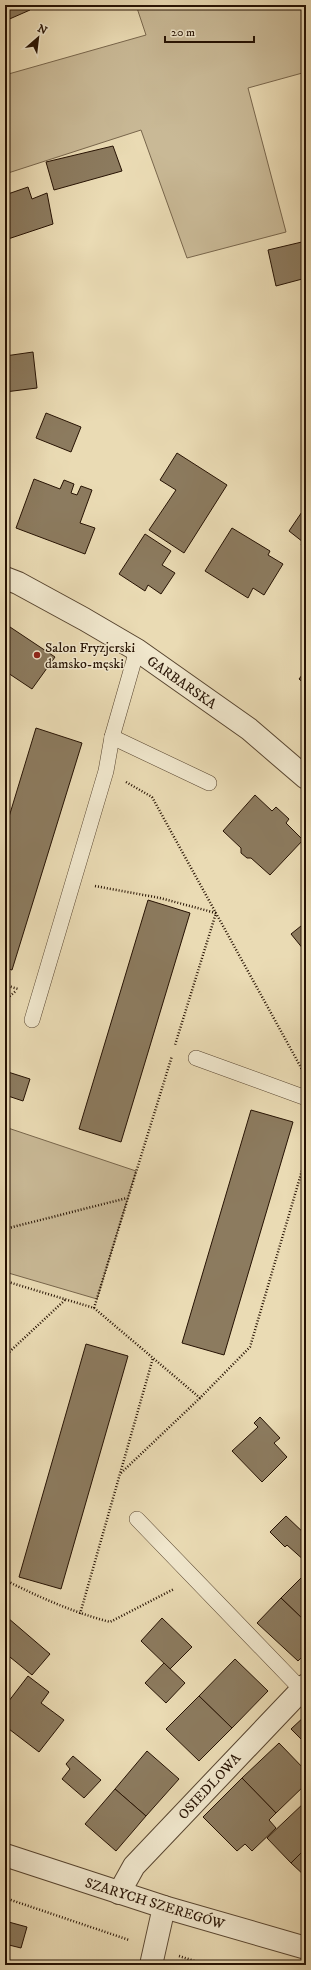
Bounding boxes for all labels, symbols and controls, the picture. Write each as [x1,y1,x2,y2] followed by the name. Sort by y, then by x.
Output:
[18,18,58,58] north arrow
[165,18,254,44] scale bar
[35,22,49,38] text: N
[171,25,195,40] text: 20 m
[45,639,135,673] place label: Salon Fryzjerski damsko-męski
[32,650,42,660] marker: Salon Fryzjerski damsko-męski
[143,652,221,714] street label: GARBARSKA
[174,1749,246,1824] street label: OSIEDLOWA
[83,1874,227,1934] street label: SZARYCH SZEREGÓW

